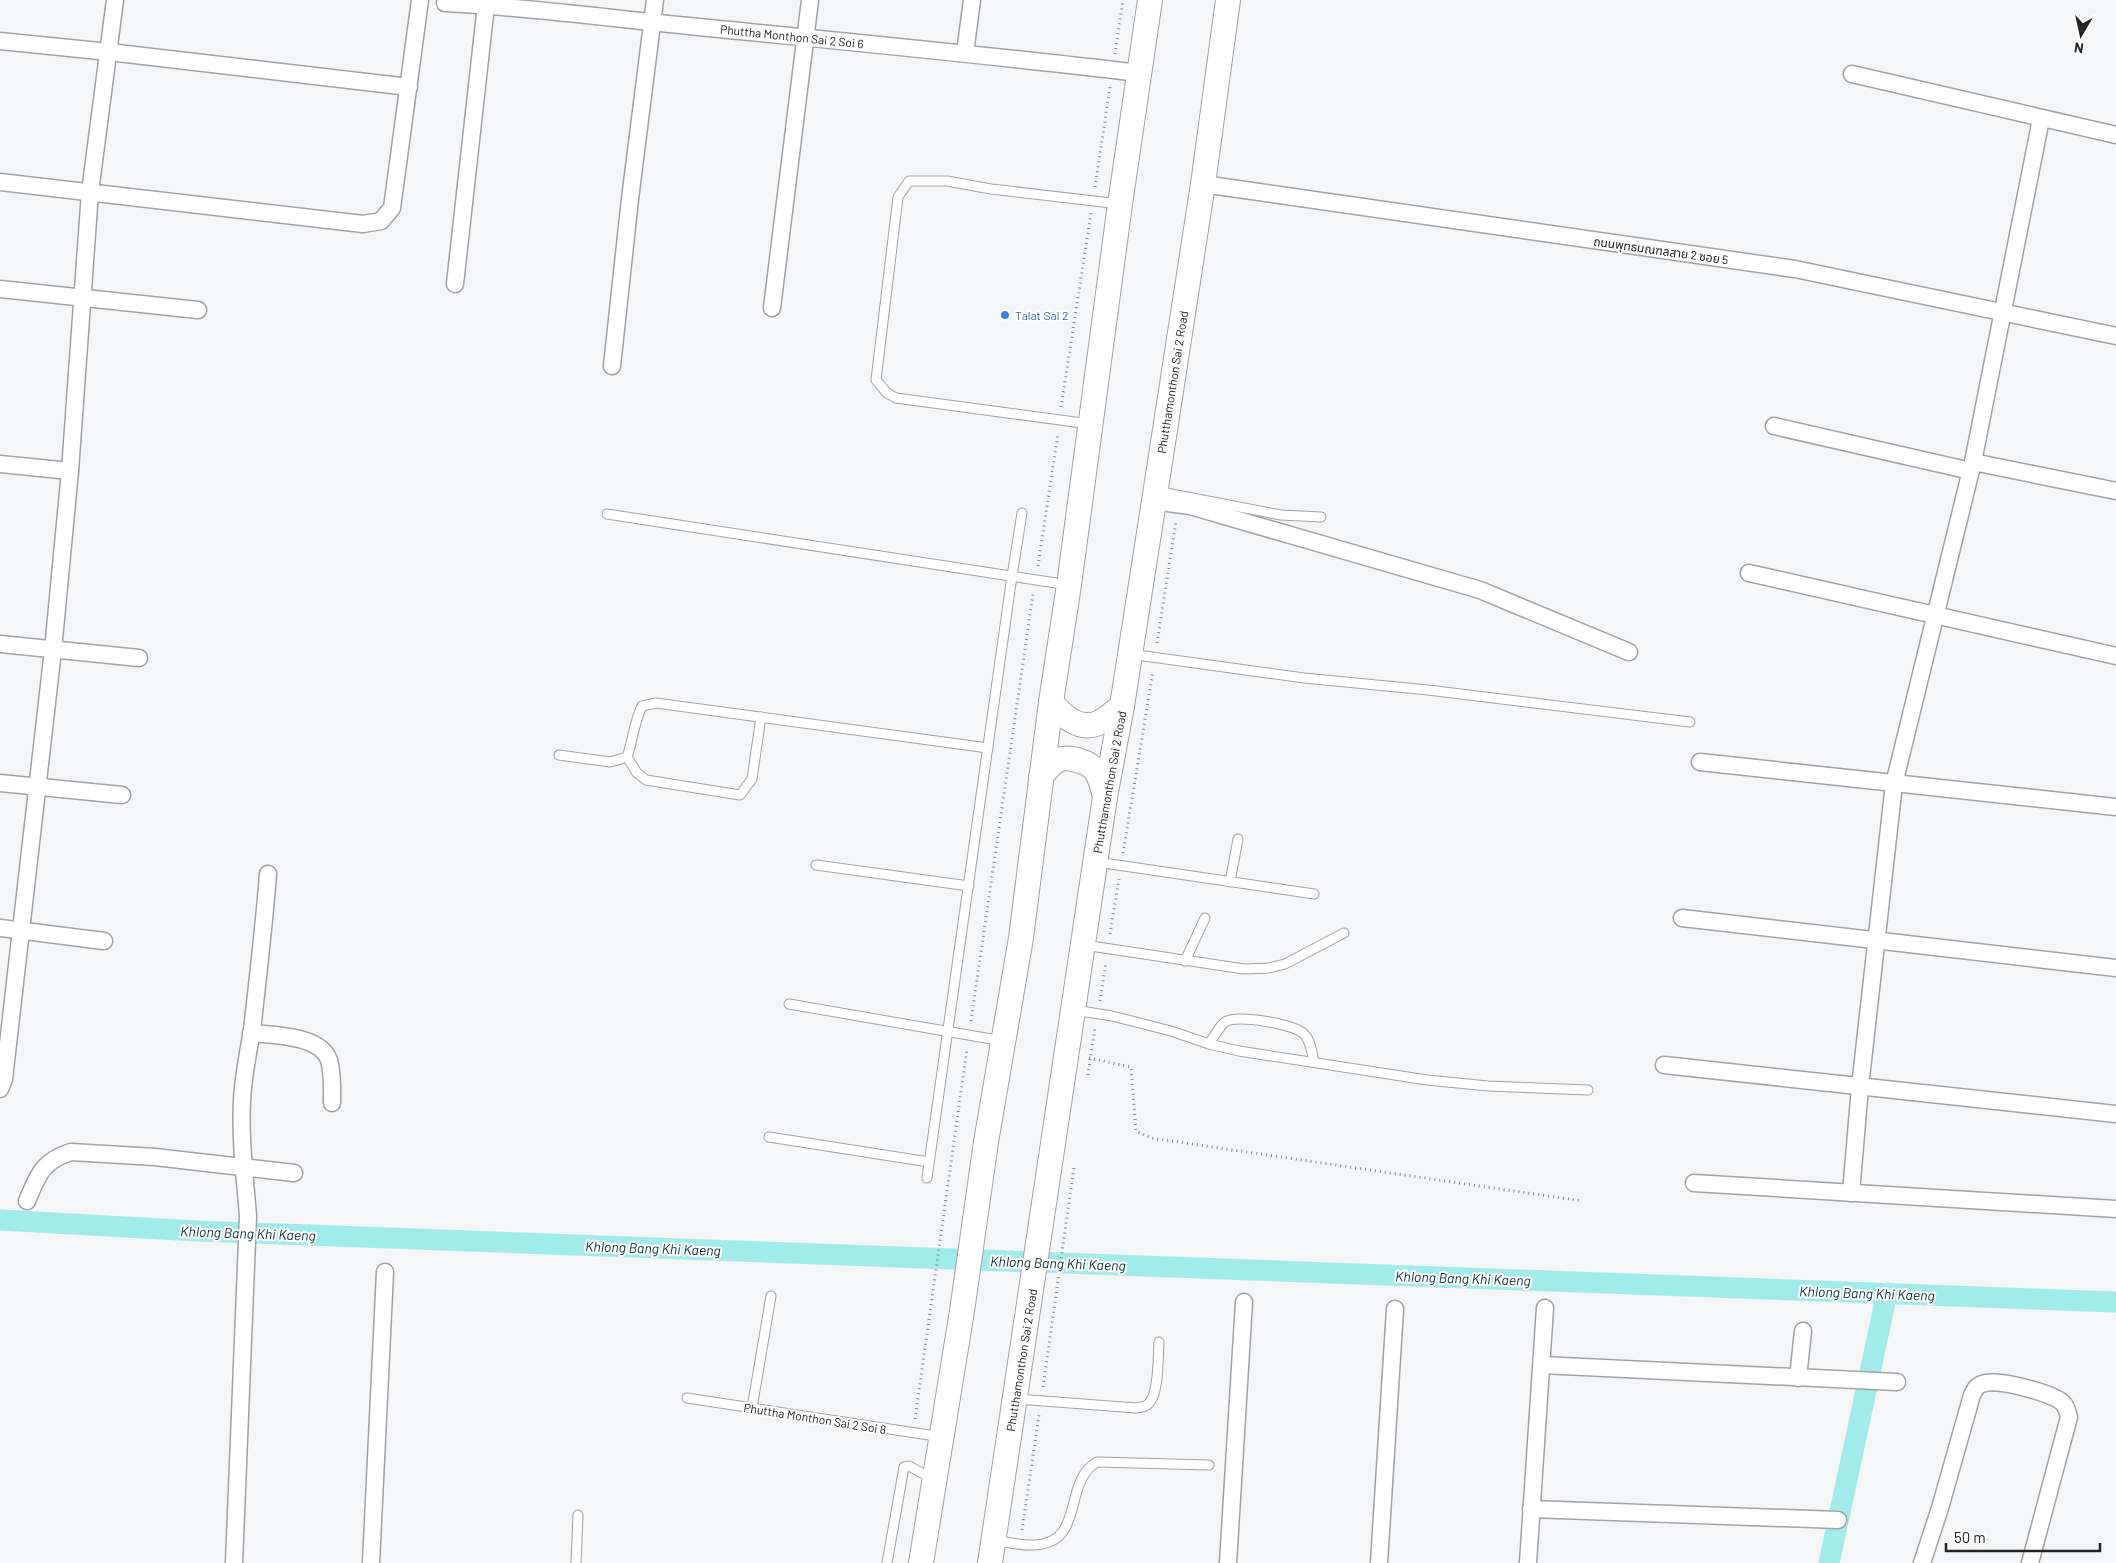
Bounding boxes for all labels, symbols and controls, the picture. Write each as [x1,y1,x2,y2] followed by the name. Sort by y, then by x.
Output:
[2056,10,2106,60] north arrow
[720,22,864,50] street label: Phuttha Monthon Sai 2 Soi 6
[2073,39,2085,57] text: N
[1592,234,1729,267] street label: ถนนพุทธมณฑลสาย 2 ซอย 5
[1015,308,1068,322] place label: Talat Sai 2
[999,309,1011,321] marker: Talat Sai 2
[1154,310,1190,454] street label: Phutthamonthon Sai 2 Road
[1090,710,1128,854] street label: Phutthamonthon Sai 2 Road
[180,1222,316,1244] water label: Khlong Bang Khi Kaeng
[585,1237,721,1259] water label: Khlong Bang Khi Kaeng
[990,1252,1126,1274] water label: Khlong Bang Khi Kaeng
[1395,1267,1531,1289] water label: Khlong Bang Khi Kaeng
[1799,1282,1935,1304] water label: Khlong Bang Khi Kaeng
[1003,1288,1039,1432] street label: Phutthamonthon Sai 2 Road
[743,1400,887,1436] street label: Phuttha Monthon Sai 2 Soi 8
[1946,1520,2100,1552] scale bar
[1954,1528,1986,1546] text: 50 m

